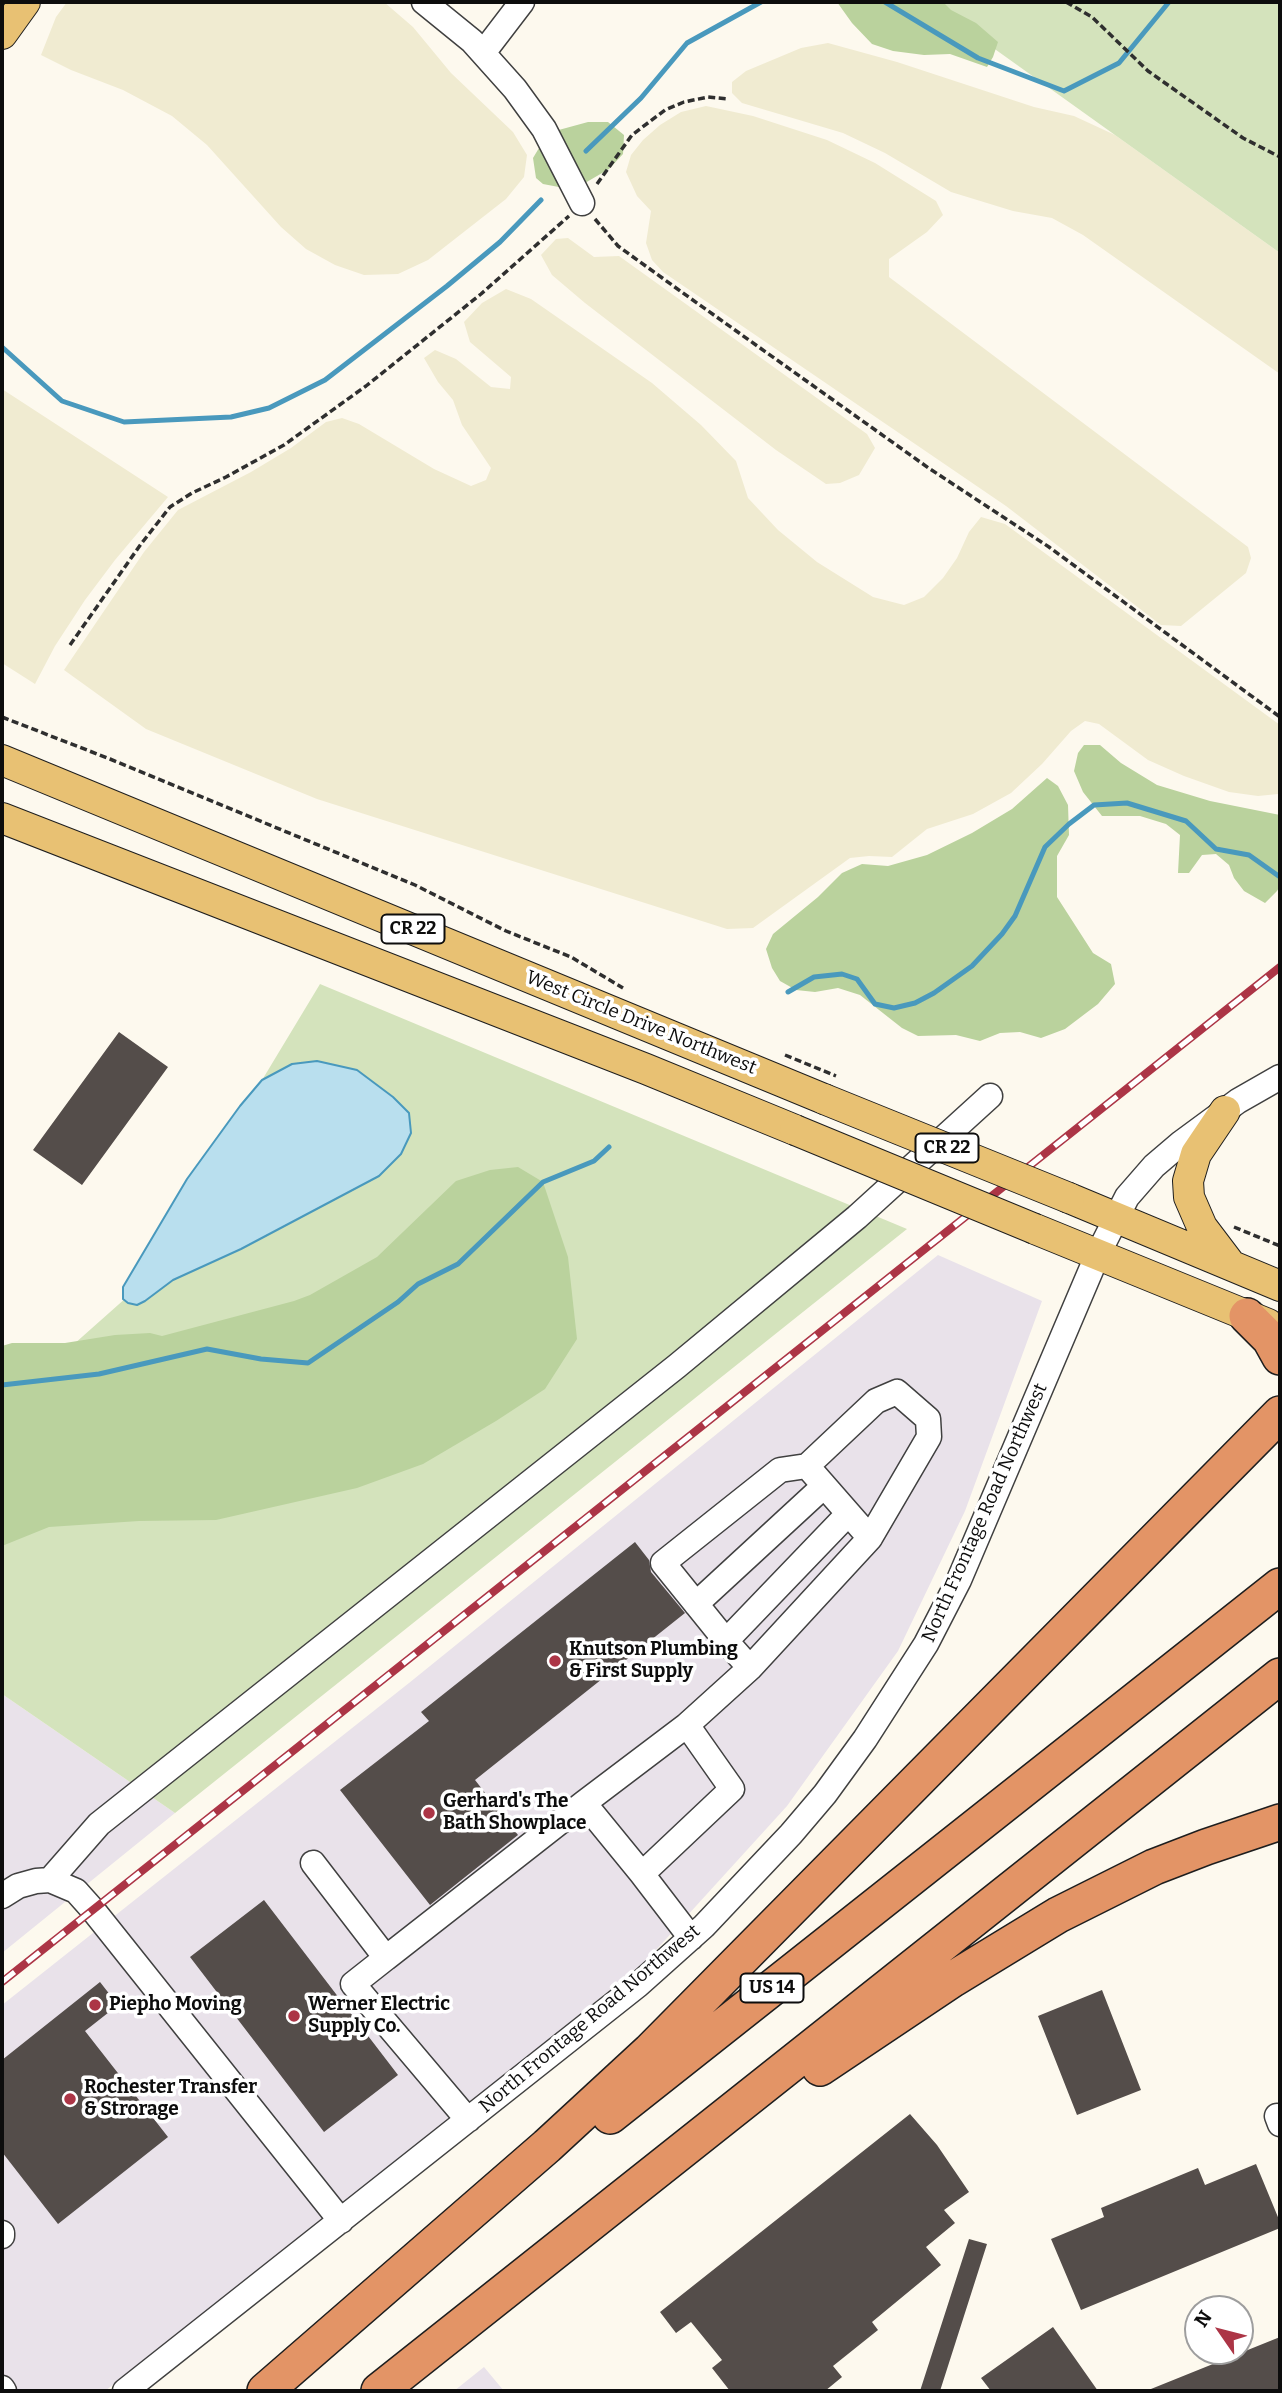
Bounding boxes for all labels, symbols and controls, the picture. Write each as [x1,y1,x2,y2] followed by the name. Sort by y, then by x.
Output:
[382,914,444,944] road number: CR 22
[522,966,760,1080] street label: West Circle Drive Northwest
[916,1134,978,1162] road number: CR 22
[917,1380,1053,1646] street label: North Frontage Road Northwest
[569,1639,738,1683] place label: Knutson Plumbing & First Supply
[547,1653,563,1669] marker: Knutson Plumbing & First Supply
[443,1791,586,1835] place label: Gerhard's The Bath Showplace
[421,1805,437,1821] marker: Gerhard's The Bath Showplace
[475,1920,705,2118] street label: North Frontage Road Northwest
[740,1974,804,2002] road number: US 14
[109,1994,242,2016] place label: Piepho Moving
[308,1994,450,2038] place label: Werner Electric Supply Co.
[87,1997,103,2013] marker: Piepho Moving
[286,2008,302,2024] marker: Werner Electric Supply Co.
[84,2077,257,2121] place label: Rochester Transfer & Strorage
[62,2091,78,2107] marker: Rochester Transfer & Strorage
[1184,2295,1254,2365] north arrow
[1189,2306,1217,2331] text: N

